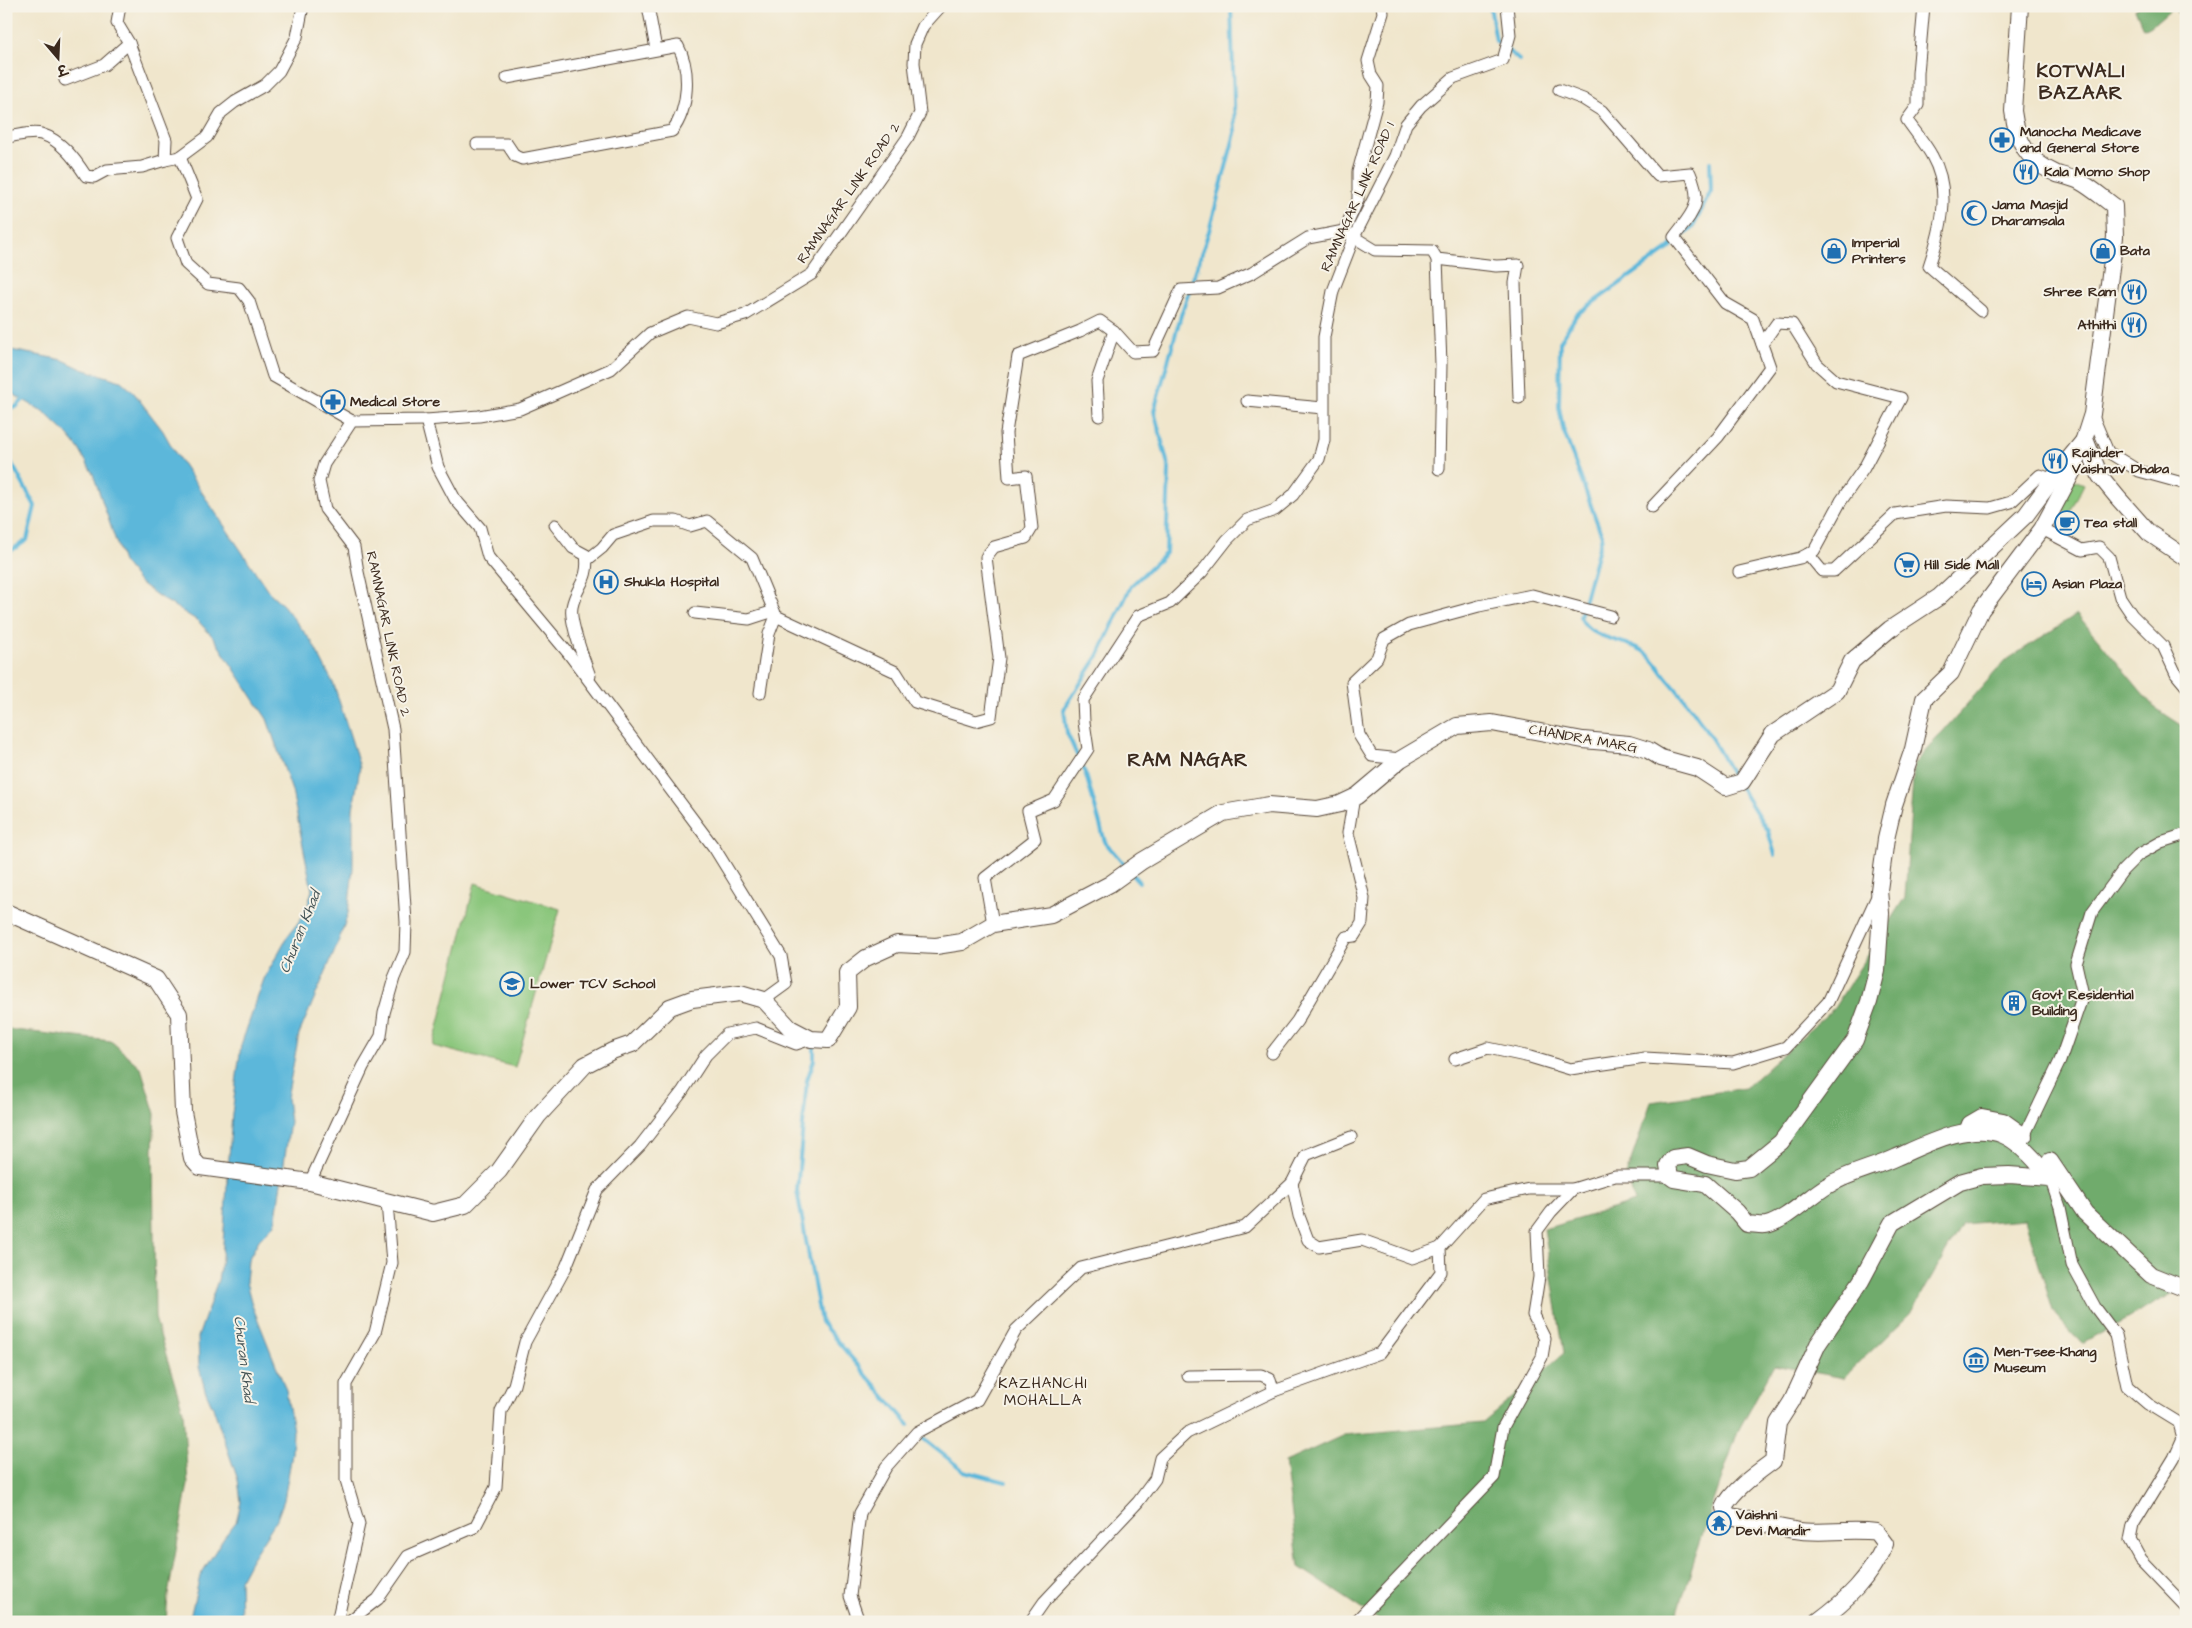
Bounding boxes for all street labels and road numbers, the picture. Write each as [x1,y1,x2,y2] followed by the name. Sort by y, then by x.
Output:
[793,118,905,268] street label: RAMNAGAR LINK ROAD 2
[1316,119,1400,275] street label: RAMNAGAR LINK ROAD 1
[361,550,415,718] street label: RAMNAGAR LINK ROAD 2
[1527,720,1639,758] street label: CHANDRA MARG

